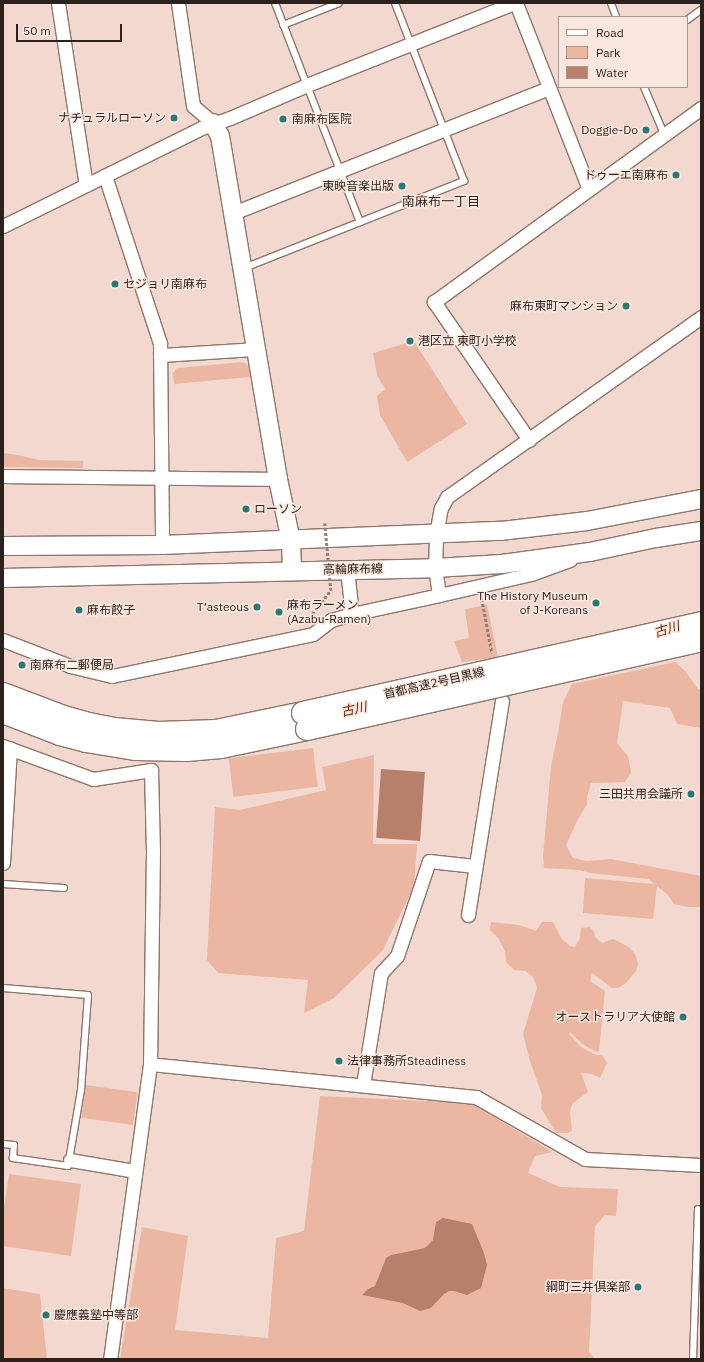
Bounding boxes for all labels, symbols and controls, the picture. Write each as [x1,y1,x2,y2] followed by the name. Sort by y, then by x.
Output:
[18,16,124,42] scale bar
[558,16,688,88] legend
[23,23,51,38] text: 50 m
[596,25,624,40] text: Road
[596,45,620,60] text: Park
[596,65,628,80] text: Water
[58,111,166,125] place label: ナチュラルローソン
[292,112,352,126] place label: 南麻布医院
[169,113,179,123] marker: ナチュラルローソン
[277,113,289,125] marker: 南麻布医院
[581,123,638,137] place label: Doggie-Do
[641,125,651,135] marker: Doggie-Do
[584,168,668,182] place label: ドゥーエ南麻布
[671,170,681,180] marker: ドゥーエ南麻布
[322,179,394,193] place label: 東映音楽出版
[397,181,407,191] marker: 東映音楽出版
[402,194,480,210] district label: 南麻布一丁目
[123,277,207,291] place label: セジョリ南麻布
[110,279,120,289] marker: セジョリ南麻布
[510,299,618,313] place label: 麻布東町マンション
[621,301,631,311] marker: 麻布東町マンション
[418,334,517,348] place label: 港区立 東町小学校
[405,336,415,346] marker: 港区立 東町小学校
[254,502,302,516] place label: ローソン
[241,504,251,514] marker: ローソン
[323,561,383,577] street label: 高輪麻布線
[477,589,588,617] place label: The History Museum of J-Koreans
[287,598,371,626] place label: 麻布ラーメン (Azabu-Ramen)
[591,598,601,608] marker: The History Museum of J-Koreans
[197,600,249,614] place label: T’asteous
[252,602,262,612] marker: T’asteous
[87,603,135,617] place label: 麻布餃子
[74,605,84,615] marker: 麻布餃子
[274,607,284,617] marker: 麻布ラーメン (Azabu-Ramen)
[652,619,682,641] water label: 古川
[30,658,114,672] place label: 南麻布二郵便局
[17,660,27,670] marker: 南麻布二郵便局
[382,664,486,702] street label: 首都高速2号目黒線
[340,700,368,720] water label: 古川
[599,787,683,801] place label: 三田共用会議所
[686,789,696,799] marker: 三田共用会議所
[555,1010,675,1024] place label: オーストラリア大使館
[678,1012,688,1022] marker: オーストラリア大使館
[347,1054,466,1068] place label: 法律事務所Steadiness
[334,1056,344,1066] marker: 法律事務所Steadiness
[546,1280,630,1294] place label: 綱町三井倶楽部
[633,1282,643,1292] marker: 綱町三井倶楽部
[54,1308,138,1322] place label: 慶應義塾中等部
[41,1310,51,1320] marker: 慶應義塾中等部

